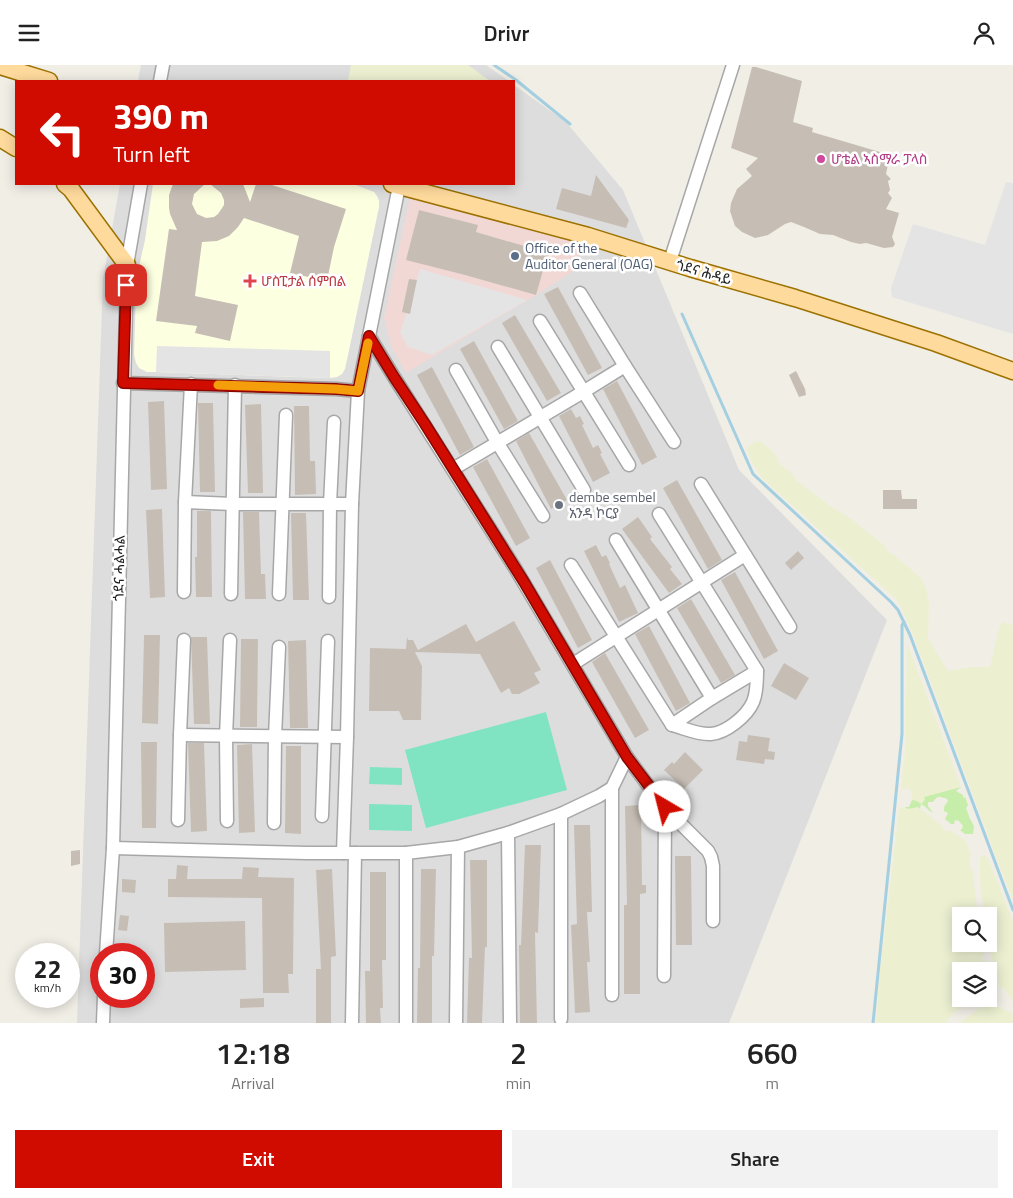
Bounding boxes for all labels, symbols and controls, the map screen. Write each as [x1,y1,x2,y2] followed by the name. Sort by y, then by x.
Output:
[483,16,530,50] text: Drivr
[15,19,43,47] icon: menu
[970,19,998,47] icon: person
[113,89,209,143] text: 390 m
[30,100,95,165] icon: left
[113,137,190,171] text: Turn left
[831,148,927,169] place label: ሆቴል ኣስማራ ፓላስ
[815,153,827,165] marker: ሆቴል ኣስማራ ፓላስ
[525,237,653,274] place label: Office of the Auditor General (OAG)
[509,250,521,262] marker: Office of the Auditor General (OAG)
[674,254,735,290] street label: ጎደና ሕዳይ
[105,264,147,306] pin
[261,270,347,291] place label: ሆስፒታል ሰምበል
[112,271,140,299] icon: arrive
[243,274,257,288] marker: ሆስፒታል ሰምበል
[569,486,656,523] place label: dembe sembel አንዳ ኮርያ
[553,499,565,511] marker: dembe sembel አንዳ ኮርያ
[107,534,130,601] street label: ጎደና ሓልሓል
[638,780,690,832] position arrow
[952,907,997,1007] map controls
[952,907,997,952] button: search
[90,943,155,1008] speed limit sign: 30
[33,950,62,988] text: 22
[952,962,997,1007] button: layers
[34,978,61,997] text: km/h
[216,1030,290,1076] text: 12:18
[510,1030,527,1076] text: 2
[747,1030,797,1076] text: 660
[231,1071,275,1095] text: Arrival
[506,1071,531,1095] text: min
[765,1071,779,1095] text: m
[15,1130,502,1188] button: Exit
[512,1130,998,1188] button: Share

